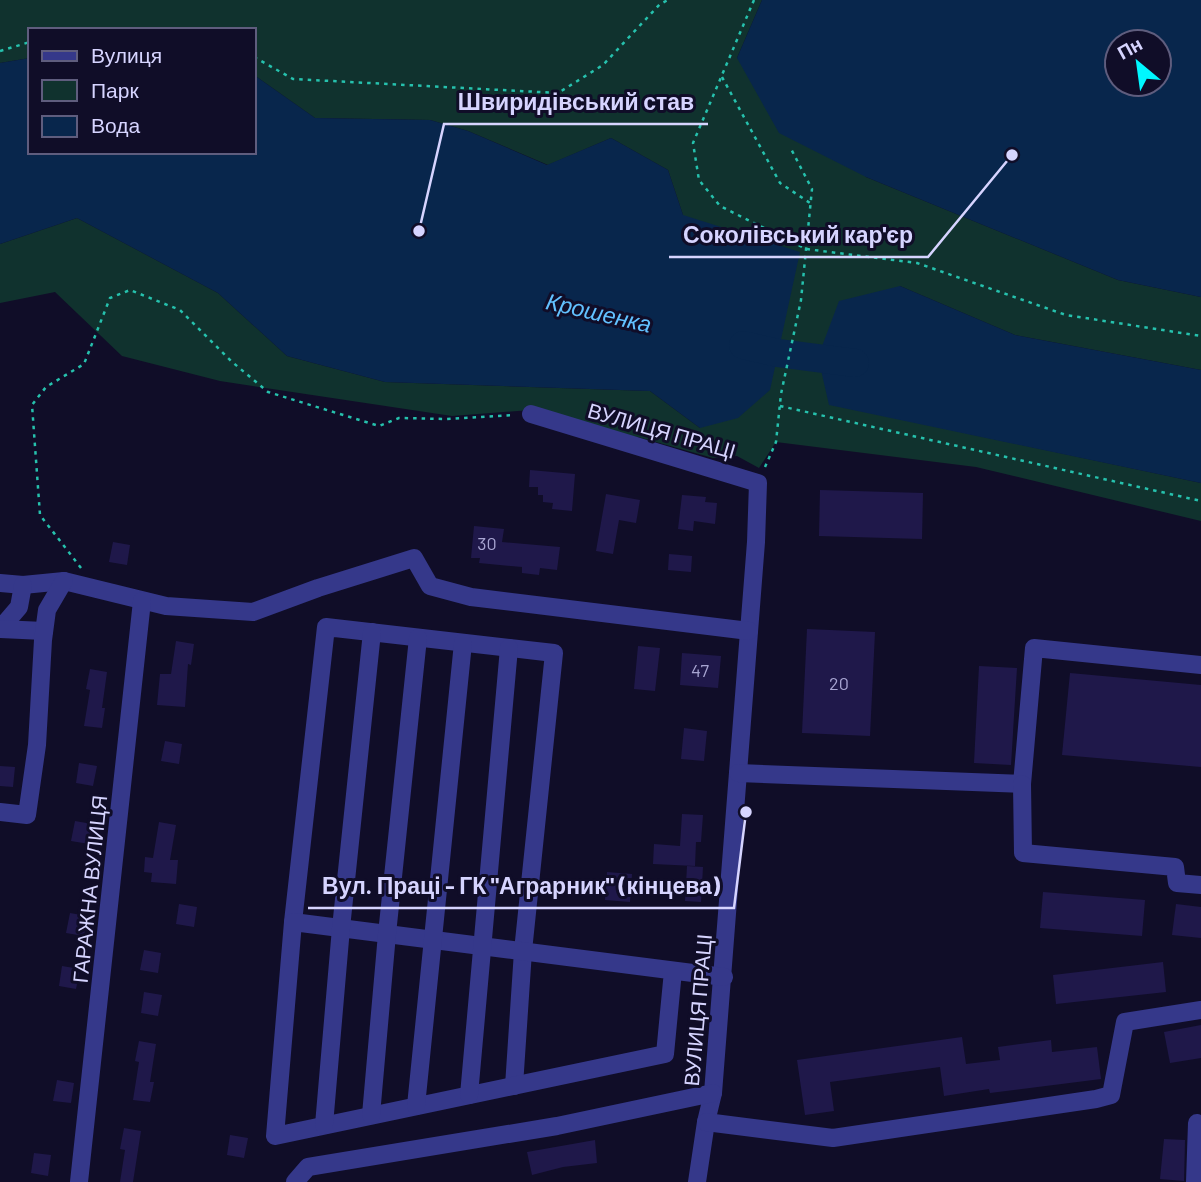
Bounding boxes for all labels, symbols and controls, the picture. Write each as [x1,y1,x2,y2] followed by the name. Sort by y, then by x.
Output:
[28,28,256,154] legend
[1103,28,1173,98] north arrow
[1113,32,1146,64] text: Пн
[91,42,162,67] text: Вулиця
[91,77,139,102] text: Парк
[444,80,708,124] callout: Швиридівський став
[458,87,694,115] text: Швиридівський став
[91,112,140,137] text: Вода
[669,213,928,257] callout: Соколівський кар'єр
[683,220,913,248] text: Соколівський кар'єр
[544,286,654,338] water label: Крошенка
[585,397,739,463] street label: ВУЛИЦЯ ПРАЦІ
[477,532,497,554] house number: 30
[691,659,709,681] house number: 47
[829,672,849,694] house number: 20
[67,794,111,984] street label: ГАРАЖНА ВУЛИЦЯ
[308,864,734,908] callout: Вул. Праці - ГК "Аграрник" (кінцева)
[322,871,720,899] text: Вул. Праці - ГК "Аграрник" (кінцева)
[678,933,716,1087] street label: ВУЛИЦЯ ПРАЦІ

